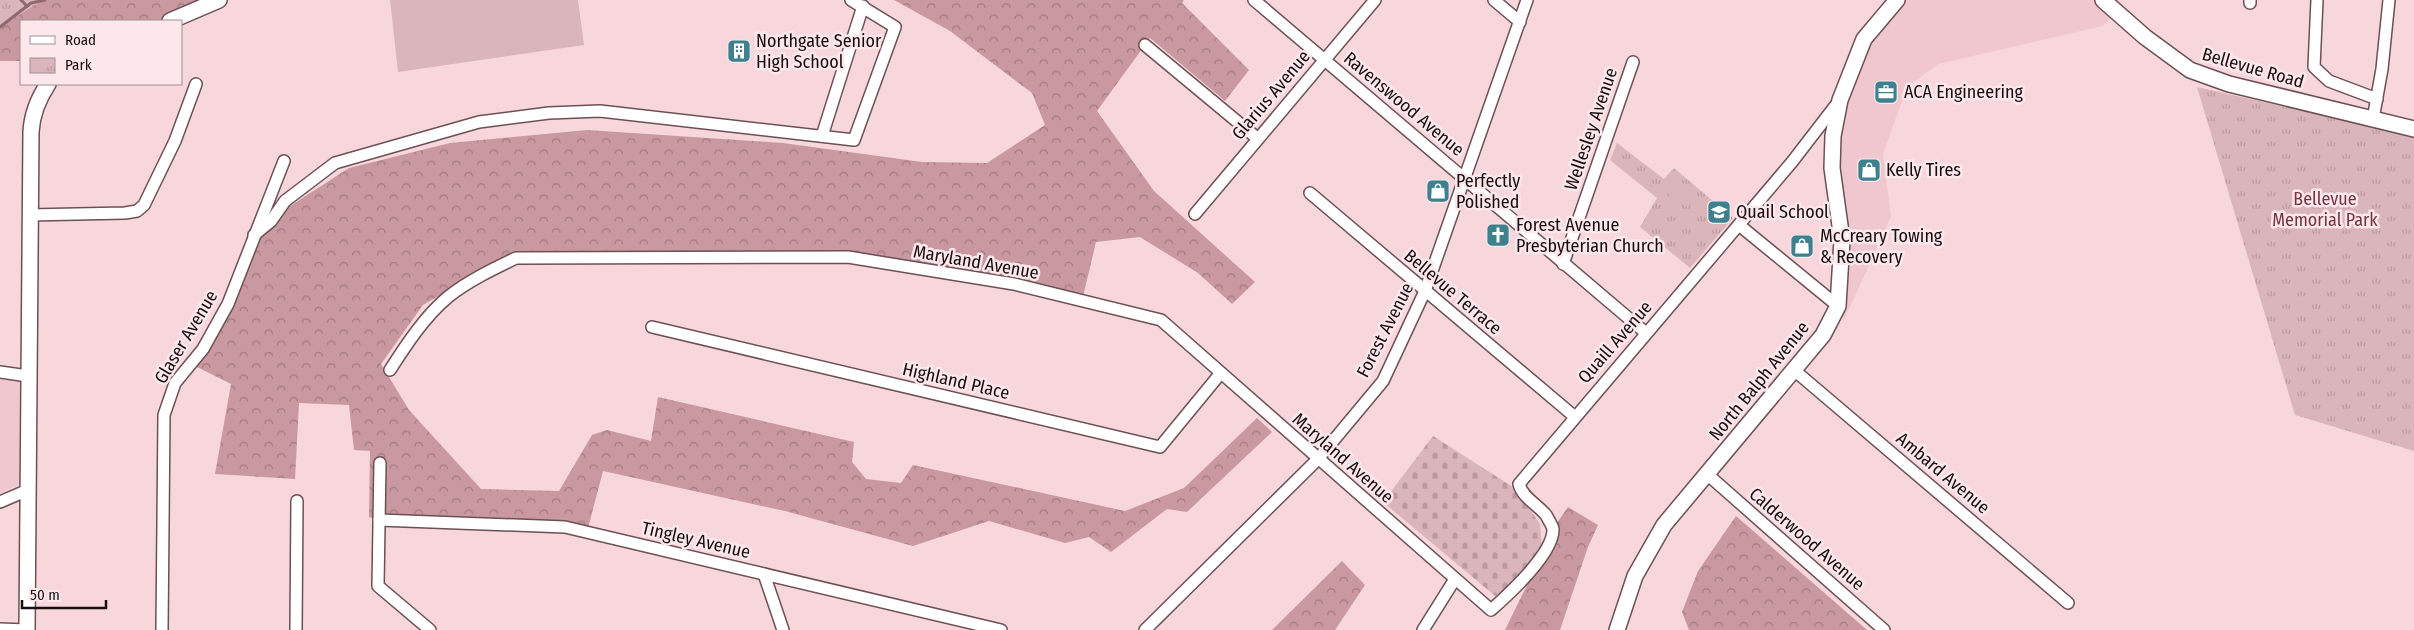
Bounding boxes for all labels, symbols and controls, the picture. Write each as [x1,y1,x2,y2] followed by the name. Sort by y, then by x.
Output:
[20,20,182,85] legend
[756,30,882,73] place label: Northgate Senior High School
[65,31,96,49] text: Road
[726,38,752,64] building icon: Northgate Senior High School
[2200,43,2306,93] street label: Bellevue Road
[1227,46,1315,144] street label: Glarius Avenue
[1339,47,1469,161] street label: Ravenswood Avenue
[65,56,92,74] text: Park
[1560,65,1622,193] street label: Wellesley Avenue
[1873,79,1899,105] office icon: ACA Engineering
[1904,81,2023,103] place label: ACA Engineering
[1856,157,1882,183] shop icon: Kelly Tires
[1886,159,1961,181] place label: Kelly Tires
[1456,170,1520,213] place label: Perfectly Polished
[1425,178,1451,204] shop icon: Perfectly Polished
[2272,188,2378,231] park label: Bellevue Memorial Park
[1706,199,1732,225] school or university icon: Quail School
[1736,201,1829,223] place label: Quail School
[1516,214,1664,257] place label: Forest Avenue Presbyterian Church
[1485,222,1511,248] church icon: Forest Avenue Presbyterian Church
[1820,225,1943,268] place label: McCreary Towing & Recovery
[1789,233,1815,259] shop icon: McCreary Towing & Recovery
[912,240,1040,284] street label: Maryland Avenue
[1400,245,1506,339] street label: Bellevue Terrace
[1352,279,1418,381] street label: Forest Avenue
[150,286,222,388] street label: Glaser Avenue
[1573,296,1657,388] street label: Quaill Avenue
[1704,317,1814,445] street label: North Balph Avenue
[900,358,1012,404] street label: Highland Place
[1288,408,1398,508] street label: Maryland Avenue
[1892,428,1994,519] street label: Ambard Avenue
[1745,483,1869,595] street label: Calderwood Avenue
[640,517,752,563] street label: Tingley Avenue
[22,578,106,610] scale bar
[30,586,60,604] text: 50 m

